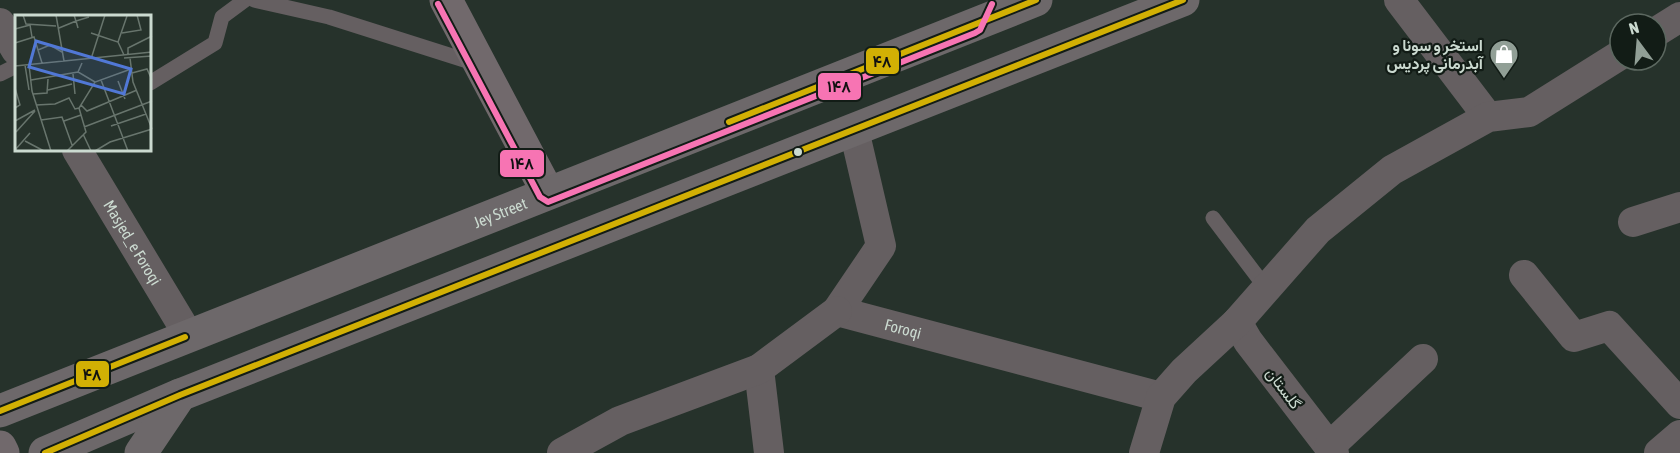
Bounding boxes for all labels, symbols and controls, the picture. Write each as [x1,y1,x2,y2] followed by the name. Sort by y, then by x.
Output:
[1608,12,1668,72] north arrow
[15,15,152,152] inset map
[1627,18,1641,38] text: N
[1386,36,1485,75] place label: استخر و سونا و آبدرمانی پردیس
[1488,38,1520,80] shop icon: استخر و سونا و آبدرمانی پردیس
[865,47,900,75] line badge: ۴۸
[872,52,892,70] text: ۴۸
[817,72,862,101] line badge: ۱۴۸
[827,77,851,95] text: ۱۴۸
[792,146,804,158] unlabelled marker
[499,149,545,178] line badge: ۱۴۸
[510,154,534,172] text: ۱۴۸
[471,194,530,231] street label: Jey Street
[100,197,165,288] street label: Masjed_e Foroqi
[883,315,923,342] street label: Foroqi
[75,360,110,388] line badge: ۴۸
[1262,364,1305,413] street label: گلستان
[82,365,102,383] text: ۴۸

